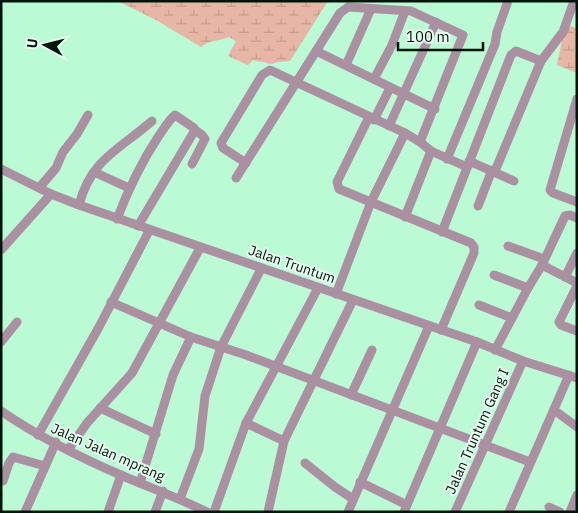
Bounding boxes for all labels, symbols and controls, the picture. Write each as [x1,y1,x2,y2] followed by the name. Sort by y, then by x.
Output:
[20,20,70,70] north arrow
[398,20,483,52] scale bar
[406,27,450,46] text: 100 m
[23,37,42,49] text: U
[246,241,338,287] street label: Jalan Truntum
[441,365,513,497] street label: Jalan Truntum Gang I
[48,419,168,485] street label: Jalan Jalan mprang

